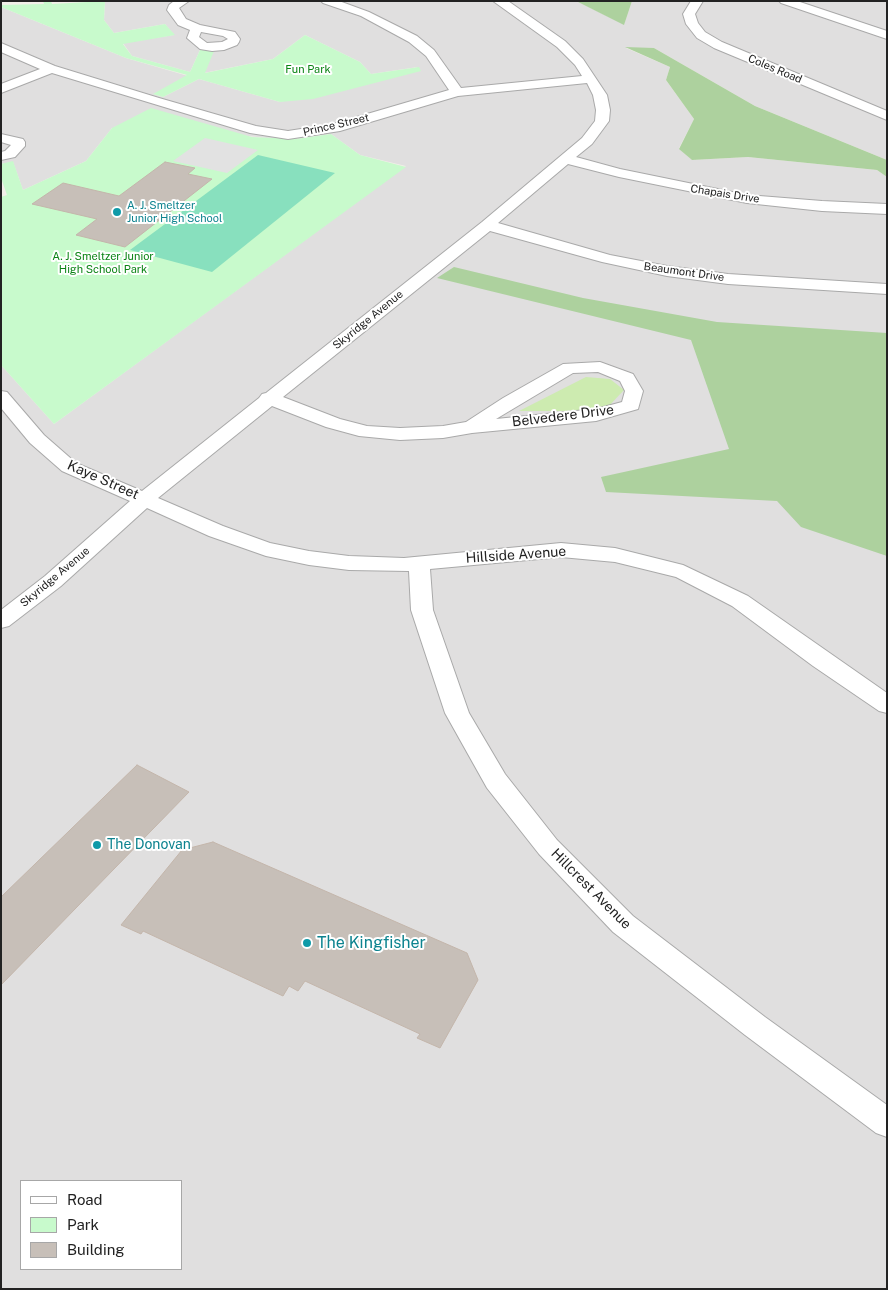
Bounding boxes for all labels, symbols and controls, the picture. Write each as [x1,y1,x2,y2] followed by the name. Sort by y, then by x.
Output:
[746,52,804,86] street label: Coles Road
[285,63,331,77] park label: Fun Park
[302,111,370,139] street label: Prince Street
[689,182,761,206] street label: Chapais Drive
[127,199,222,225] place label: A. J. Smeltzer Junior High School
[111,206,123,218] marker: A. J. Smeltzer Junior High School
[52,250,154,276] park label: A. J. Smeltzer Junior High School Park
[643,260,725,284] street label: Beaumont Drive
[330,288,406,352] street label: Skyridge Avenue
[511,401,615,431] street label: Belvedere Drive
[65,457,141,503] street label: Kaye Street
[465,543,567,567] street label: Hillside Avenue
[18,544,92,610] street label: Skyridge Avenue
[107,837,191,853] place label: The Donovan
[91,839,103,851] marker: The Donovan
[547,845,635,933] street label: Hillcrest Avenue
[317,933,426,953] place label: The Kingfisher
[301,937,313,949] marker: The Kingfisher
[20,1180,182,1270] legend
[67,1191,103,1208] text: Road
[67,1216,99,1233] text: Park
[67,1241,125,1258] text: Building

